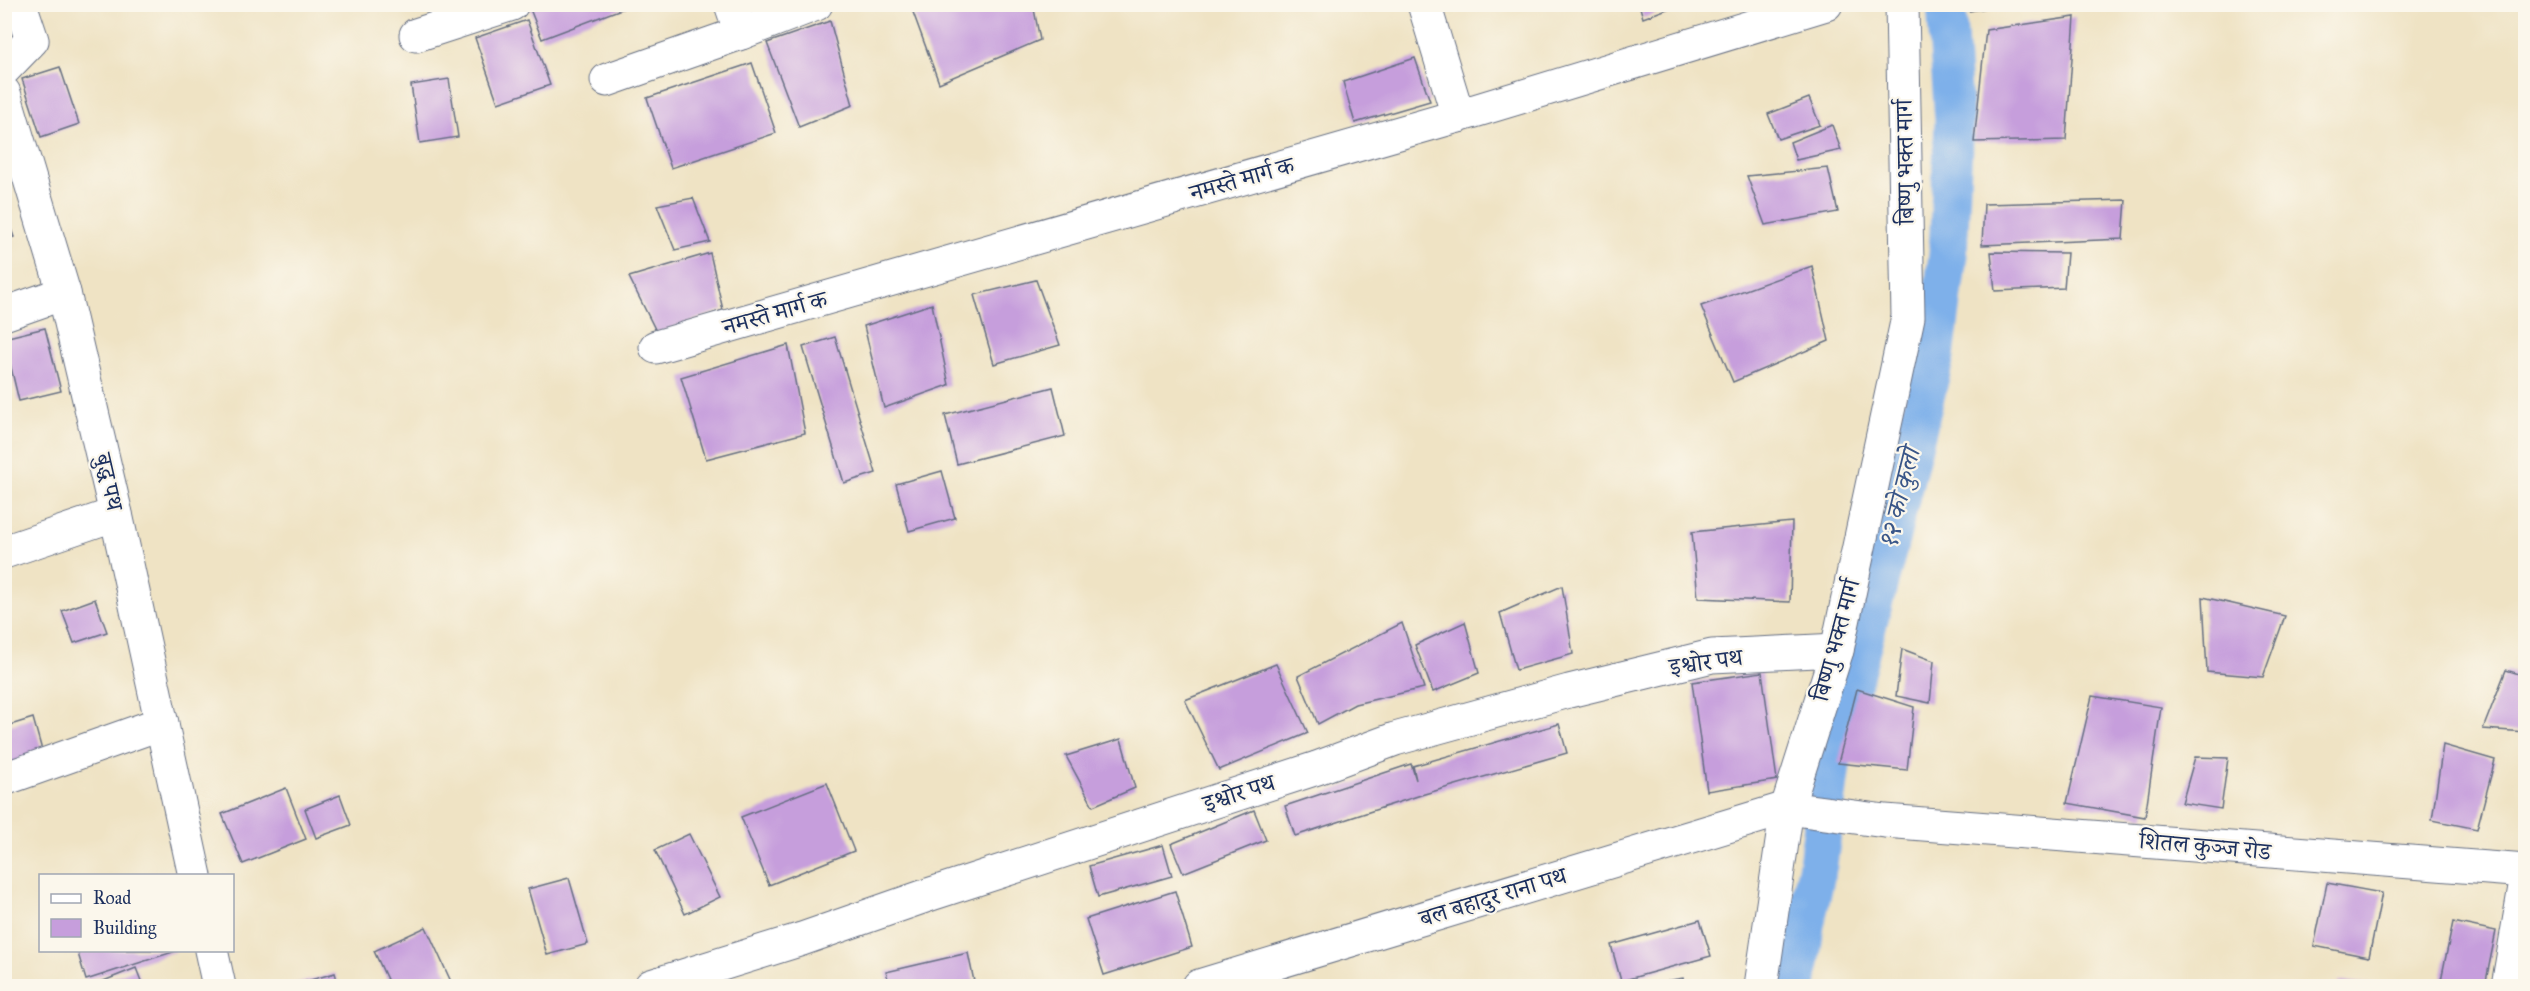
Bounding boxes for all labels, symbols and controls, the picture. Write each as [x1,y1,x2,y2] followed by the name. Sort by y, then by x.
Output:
[1889,98,1921,226] street label: बिष्णु भक्त मार्ग
[1185,149,1299,208] street label: नमस्ते मार्ग क
[718,283,832,342] street label: नमस्ते मार्ग क
[1871,440,1929,551] water label: १२ को कुलो
[88,449,130,515] street label: बुद्ध पथ
[1805,574,1867,705] street label: बिष्णु भक्त मार्ग
[1666,642,1746,682] street label: इश्वोर पथ
[1198,767,1280,819] street label: इश्वोर पथ
[2137,825,2274,867] street label: शितल कुञ्ज रोड
[1415,860,1571,934] street label: बल बहादुर राना पथ
[39,874,234,952] legend
[93,887,131,909] text: Road
[93,917,157,940] text: Building

